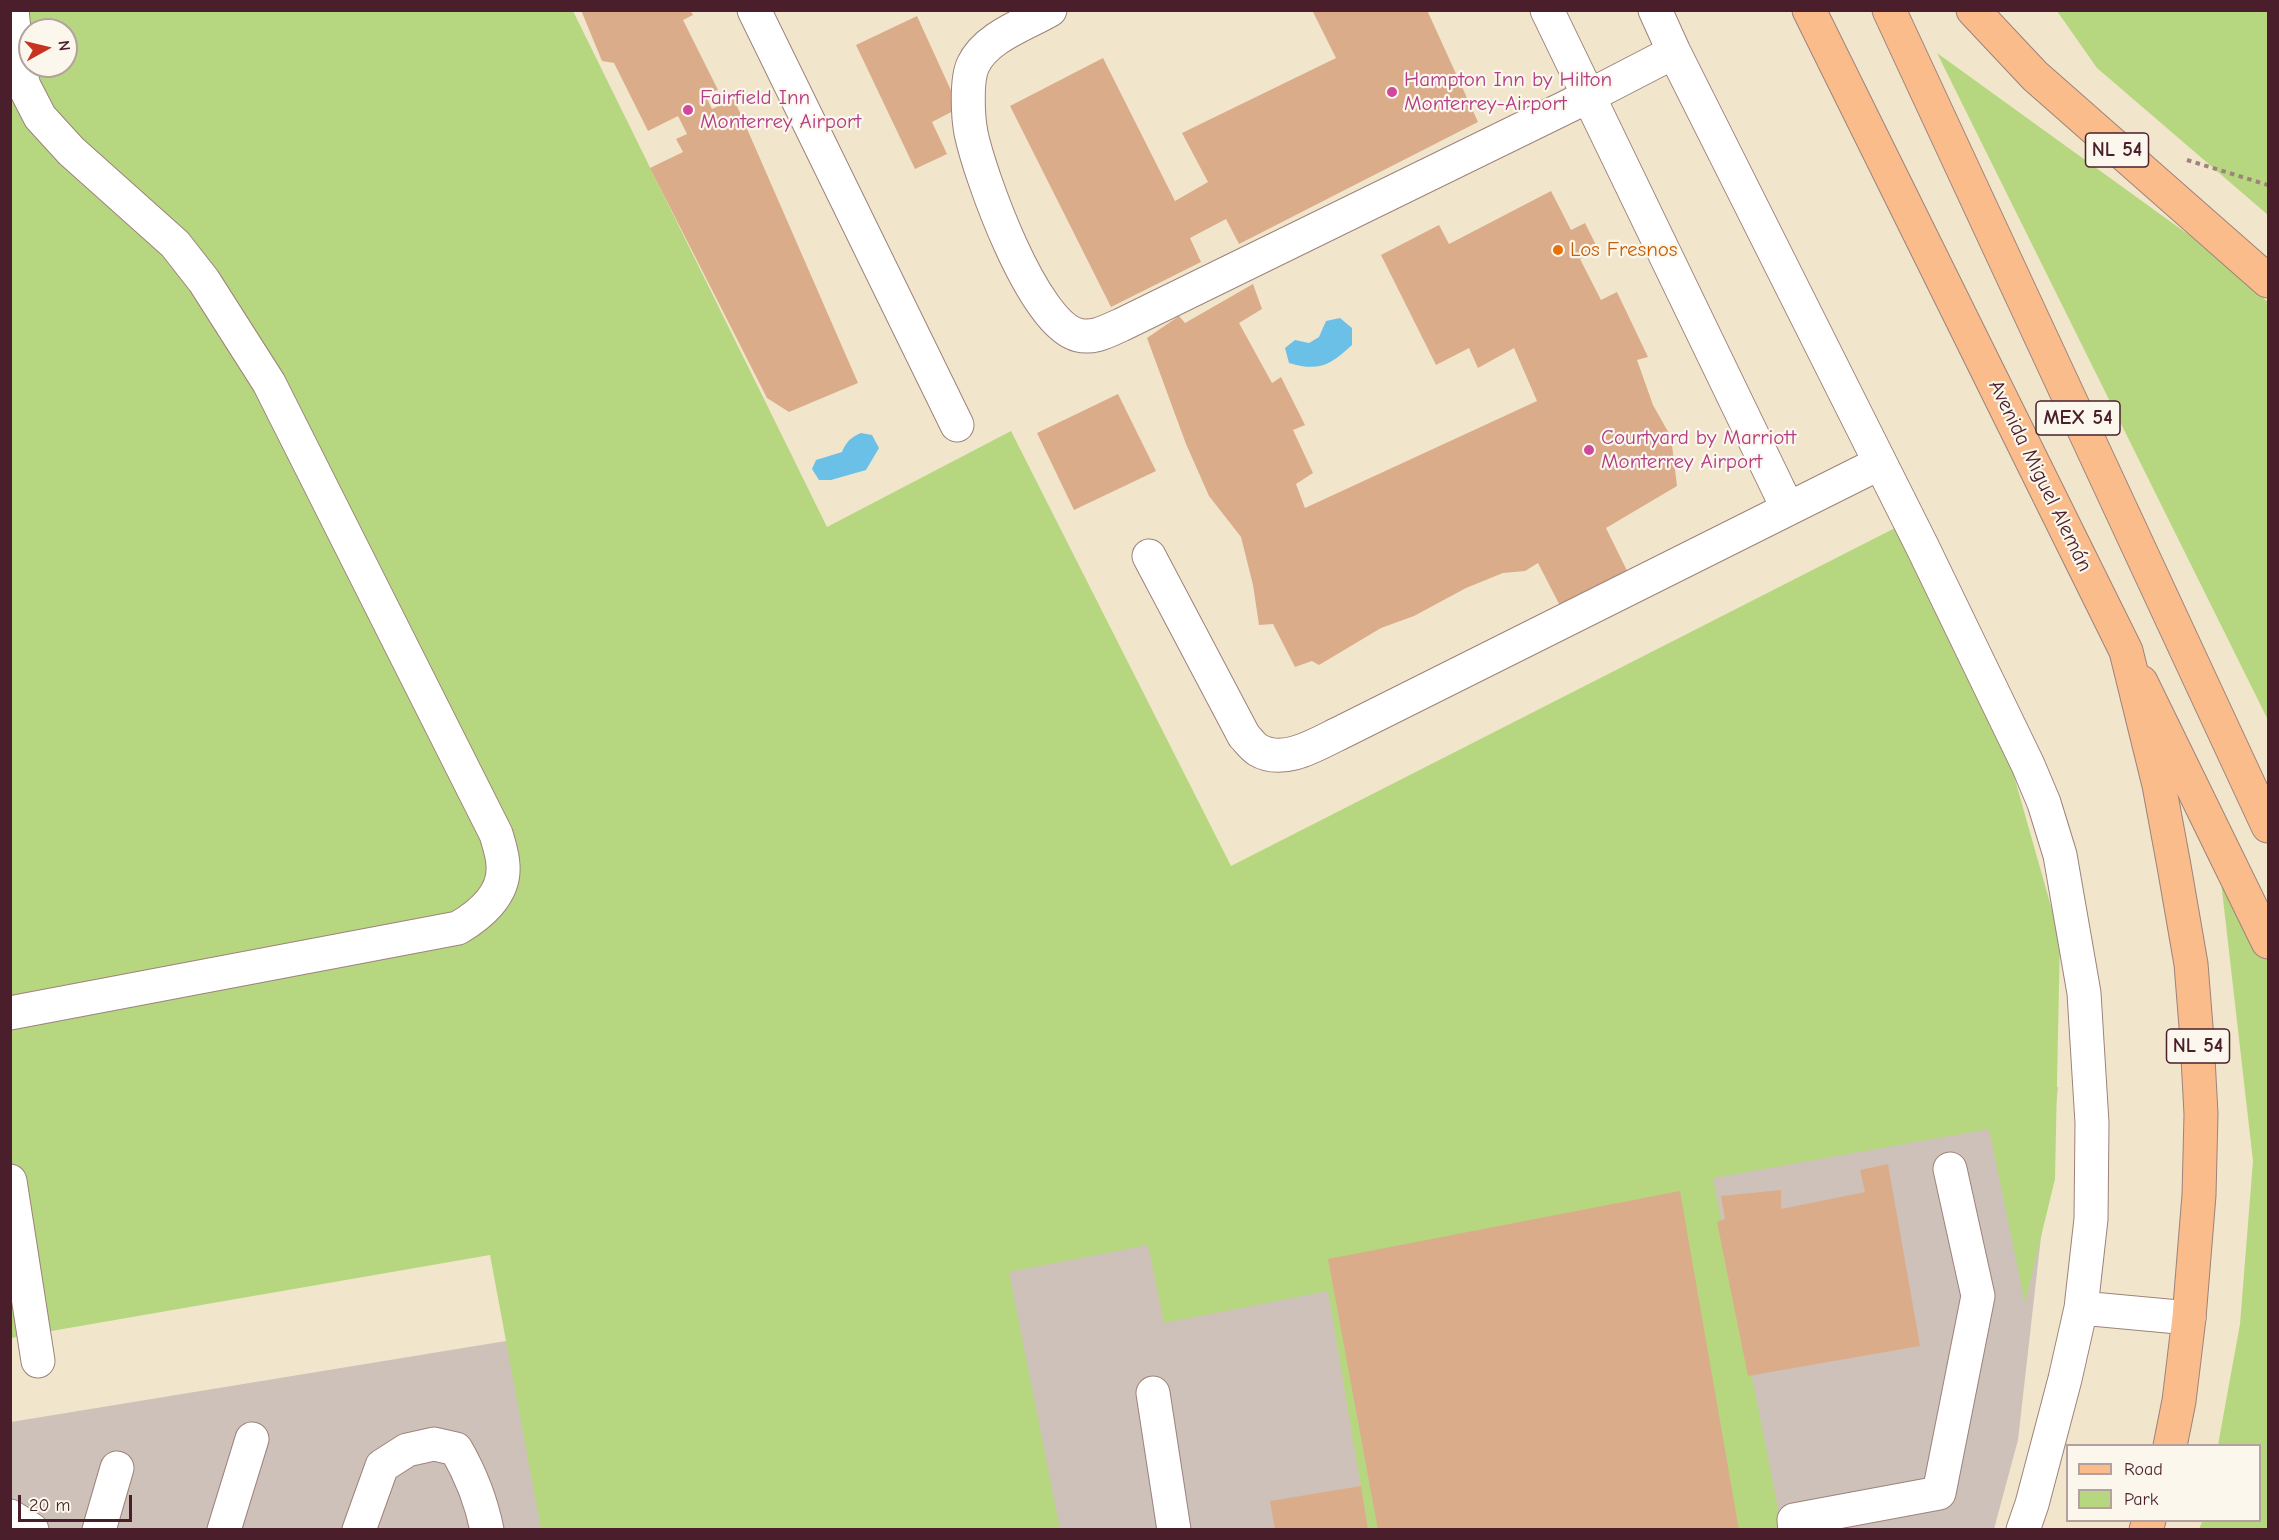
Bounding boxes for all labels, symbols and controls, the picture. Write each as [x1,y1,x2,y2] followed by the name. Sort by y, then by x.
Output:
[18,18,78,78] north arrow
[54,39,73,52] text: N
[1404,67,1612,117] place label: Hampton Inn by Hilton Monterrey-Airport
[700,85,861,135] place label: Fairfield Inn Monterrey Airport
[1385,85,1399,99] marker: Hampton Inn by Hilton Monterrey-Airport
[681,103,695,117] marker: Fairfield Inn Monterrey Airport
[2086,133,2148,167] road number: NL 54
[1570,237,1677,263] place label: Los Fresnos
[1551,243,1565,257] marker: Los Fresnos
[1983,376,2097,576] street label: Avenida Miguel Alemán
[2036,401,2120,435] road number: MEX 54
[1601,425,1796,475] place label: Courtyard by Marriott Monterrey Airport
[1582,443,1596,457] marker: Courtyard by Marriott Monterrey Airport
[2166,1029,2230,1063] road number: NL 54
[2066,1444,2261,1522] legend
[2124,1459,2163,1480] text: Road
[21,1483,135,1521] scale bar
[2124,1489,2158,1510] text: Park
[29,1495,70,1516] text: 20 m

